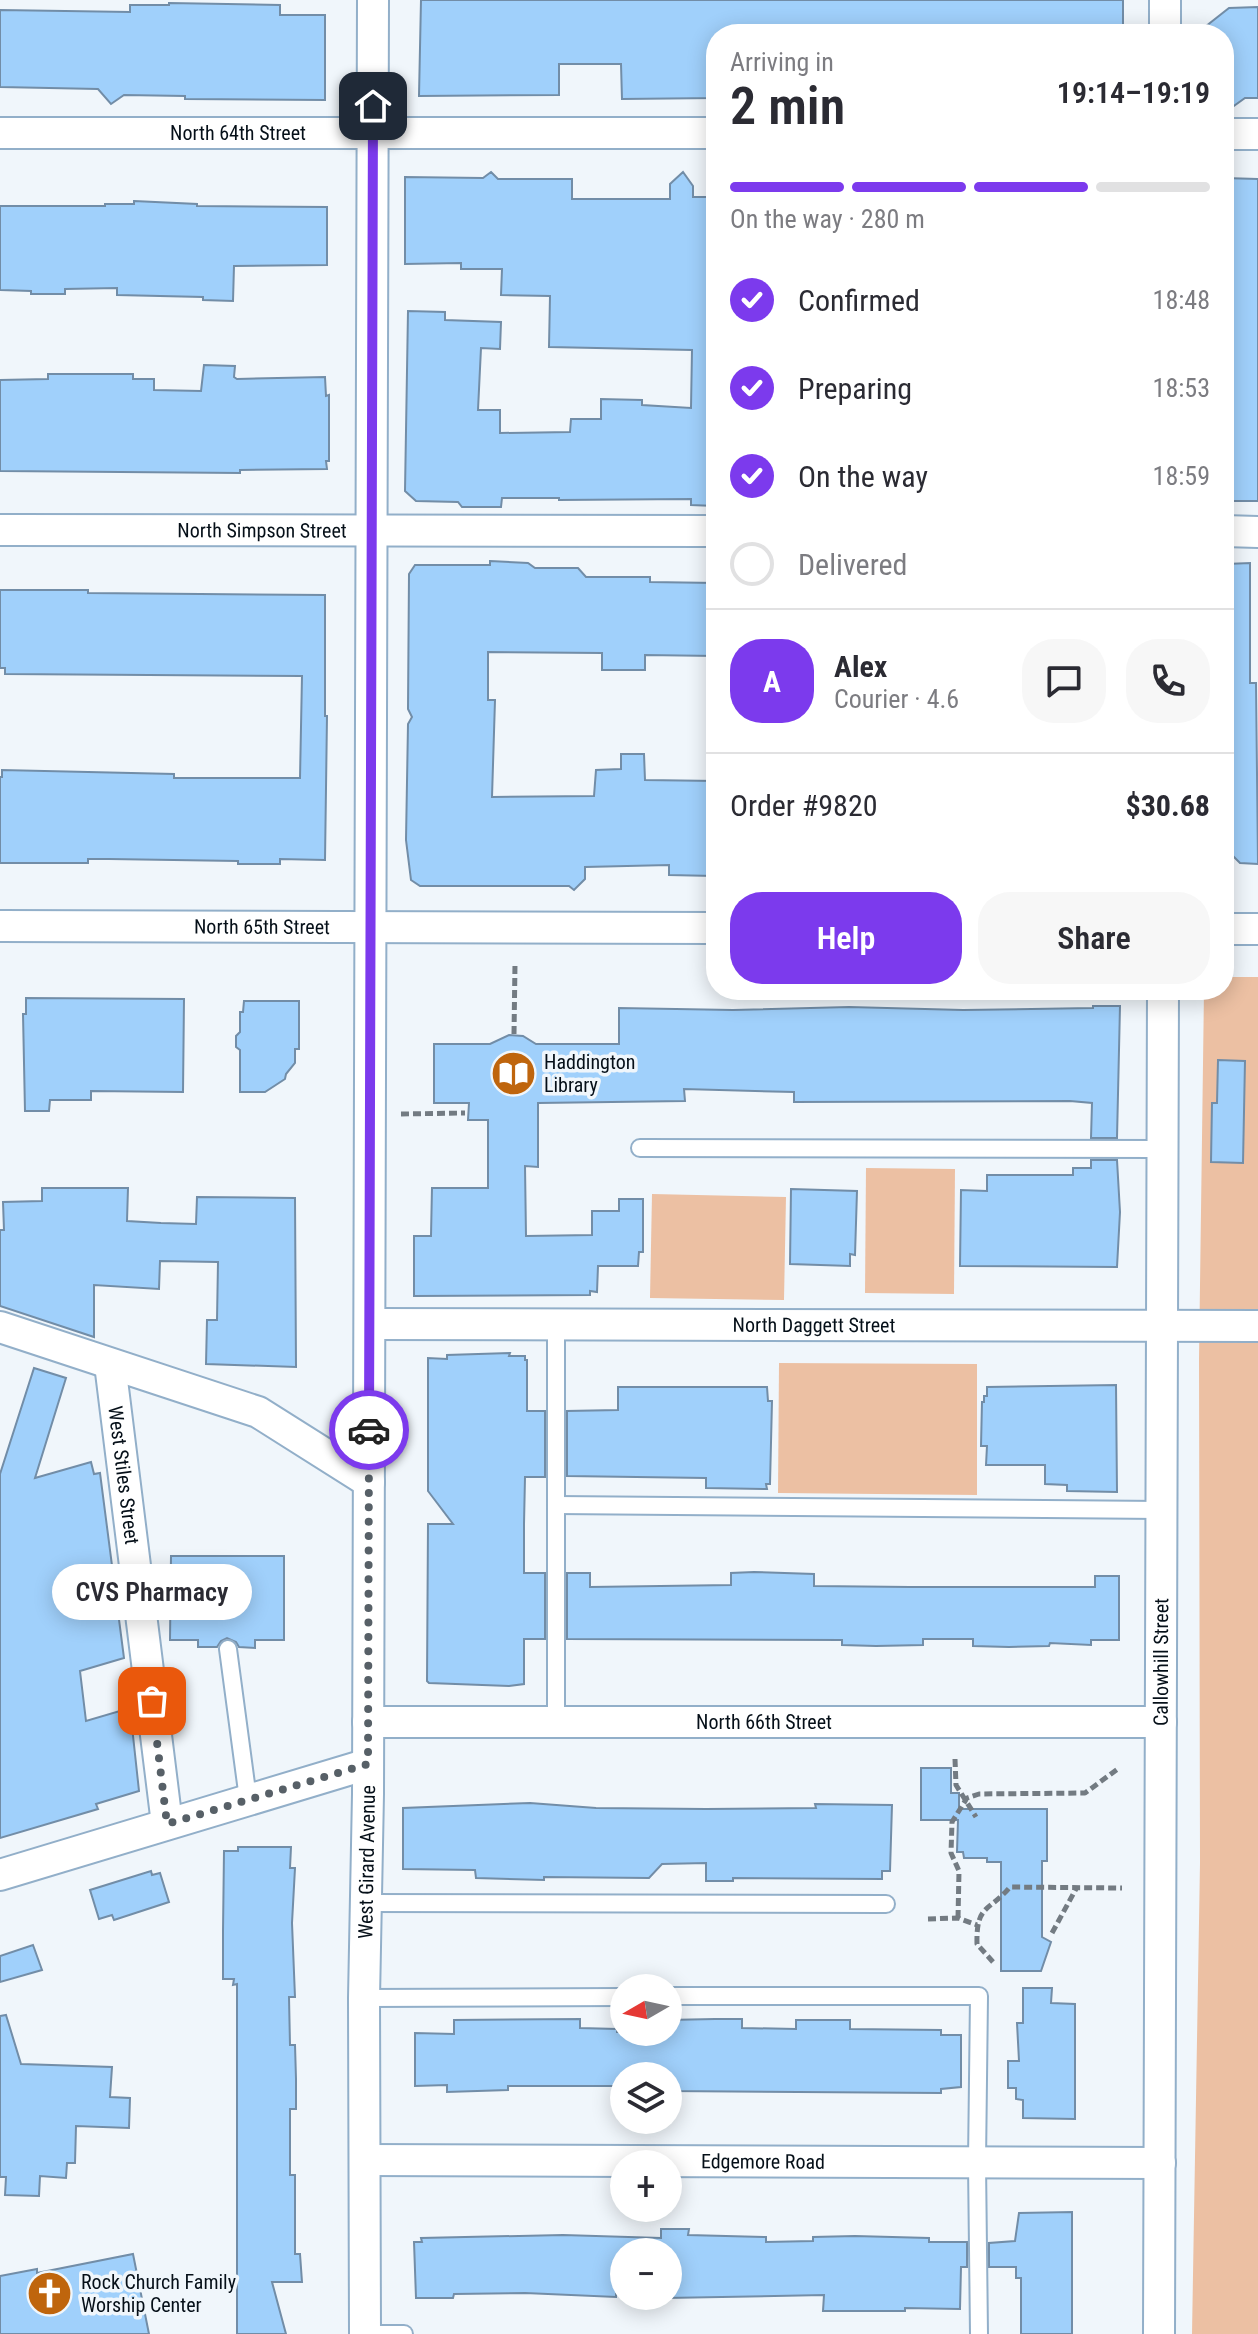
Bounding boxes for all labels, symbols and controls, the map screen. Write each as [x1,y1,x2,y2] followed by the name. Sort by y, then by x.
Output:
[730,47,834,77] text: Arriving in
[339,72,407,140] pin
[1057,75,1210,110] text: 19:14–19:19
[730,76,845,137] text: 2 min
[351,84,395,128] icon: home
[170,121,306,145] street label: North 64th Street
[730,204,925,234] text: On the way · 280 m
[730,278,774,322] icon: check
[798,283,920,318] text: Confirmed
[1153,285,1210,315] text: 18:48
[730,366,774,410] icon: check
[798,371,912,406] text: Preparing
[1153,373,1210,403] text: 18:53
[730,454,774,498] icon: check
[798,459,928,494] text: On the way
[1153,461,1210,491] text: 18:59
[177,518,347,542] street label: North Simpson Street
[798,547,907,582] text: Delivered
[1022,639,1106,723] button: chat
[1126,639,1210,723] button: phone
[834,649,887,684] text: Alex
[763,664,781,699] text: A
[834,684,959,714] text: Courier · 4.6
[730,788,878,823] text: Order #9820
[1125,788,1210,823] text: $30.68
[730,892,962,984] button: Help
[978,892,1210,984] button: Share
[194,915,330,939] street label: North 65th Street
[489,1050,537,1098] library icon: Haddington Library
[544,1050,635,1097] place label: Haddington Library
[733,1313,895,1337] street label: North Daggett Street
[329,1390,409,1470] courier
[103,1404,144,1546] street label: West Stiles Street
[347,1408,391,1452] icon: car
[52,1565,252,1621] callout: CVS Pharmacy
[76,1577,228,1607] text: CVS Pharmacy
[1149,1598,1173,1726] street label: Callowhill Street
[118,1667,186,1735] pin
[130,1679,174,1723] icon: bag
[696,1710,832,1734] street label: North 66th Street
[353,1785,380,1939] street label: West Girard Avenue
[610,1974,682,2046] north arrow
[610,1974,682,2310] map controls
[610,2062,682,2134] button: layers
[701,2149,825,2174] street label: Edgemore Road
[610,2150,682,2222] button: +
[610,2238,682,2310] button: −
[26,2269,74,2317] church icon: Rock Church Family Worship Center
[81,2270,236,2317] place label: Rock Church Family Worship Center

